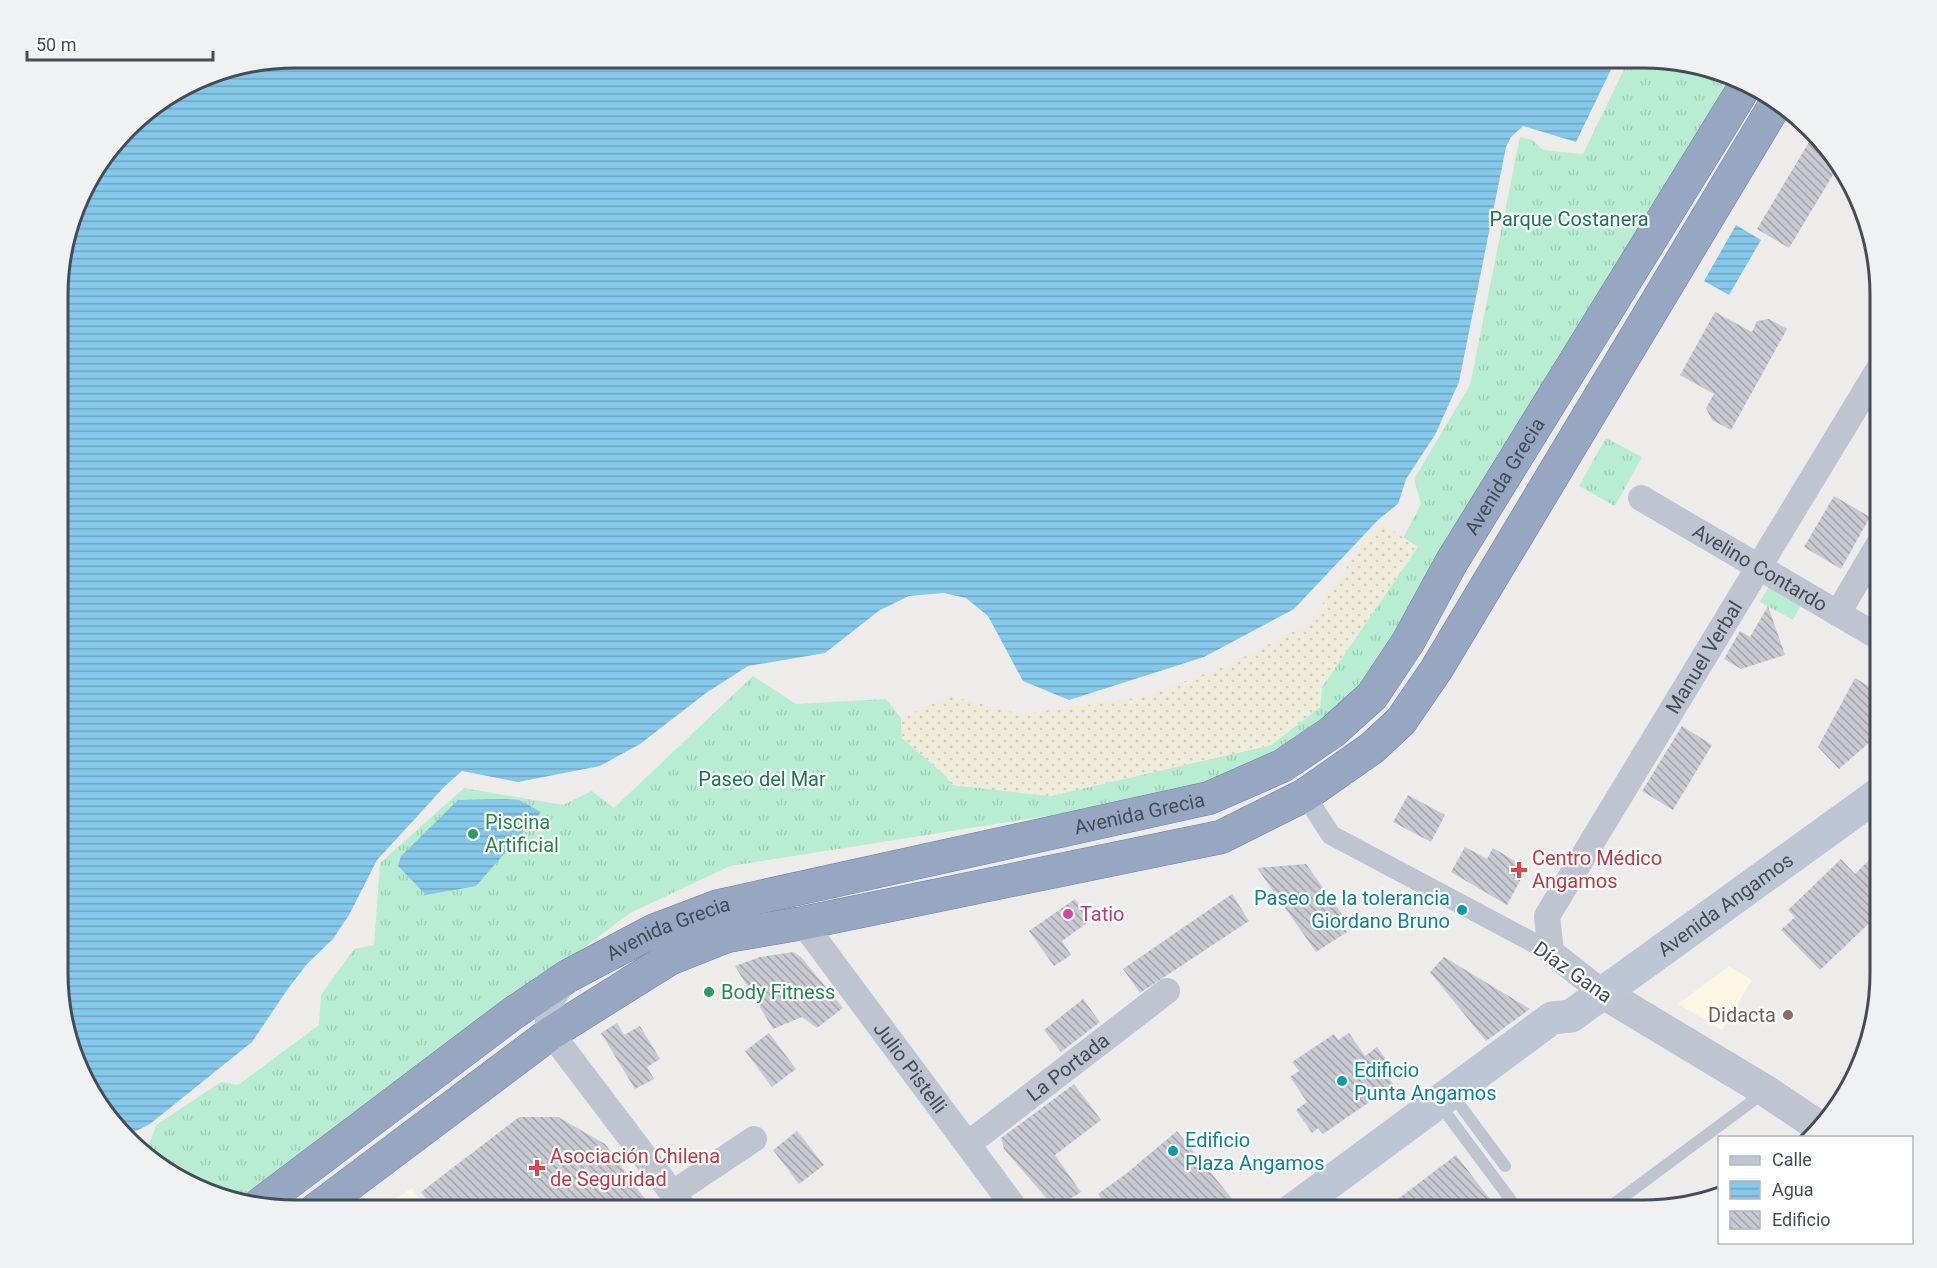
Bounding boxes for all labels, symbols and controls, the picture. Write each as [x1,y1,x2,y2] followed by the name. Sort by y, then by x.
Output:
[27,24,213,62] scale bar
[36,34,76,55] text: 50 m
[1489,207,1649,231] park label: Parque Costanera
[1459,413,1550,539] street label: Avenida Grecia
[1688,519,1832,617] street label: Avelino Contardo
[1661,597,1747,718] street label: Manuel Verbal
[698,767,826,791] park label: Paseo del Mar
[1072,787,1207,839] street label: Avenida Grecia
[485,810,559,857] place label: Piscina Artificial
[466,827,480,841] marker: Piscina Artificial
[1532,846,1662,893] place label: Centro Médico Angamos
[1653,848,1798,962] street label: Avenida Angamos
[1510,861,1528,879] marker: Centro Médico Angamos
[1254,886,1450,933] place label: Paseo de la tolerancia Giordano Bruno
[602,892,732,966] street label: Avenida Grecia
[1080,902,1125,926] place label: Tatio
[1455,903,1469,917] marker: Paseo de la tolerancia Giordano Bruno
[1061,907,1075,921] marker: Tatio
[1529,936,1617,1008] street label: Díaz Gana
[721,980,835,1004] place label: Body Fitness
[702,985,716,999] marker: Body Fitness
[1708,1003,1776,1027] place label: Didacta
[1781,1008,1795,1022] marker: Didacta
[869,1017,952,1118] street label: Julio Pistelli
[1022,1028,1114,1106] street label: La Portada
[1354,1058,1497,1105] place label: Edificio Punta Angamos
[1335,1074,1349,1088] marker: Edificio Punta Angamos
[1185,1128,1325,1175] place label: Edificio Plaza Angamos
[1718,1136,1913,1244] legend
[550,1144,720,1191] place label: Asociación Chilena de Seguridad
[1166,1144,1180,1158] marker: Edificio Plaza Angamos
[1772,1149,1812,1170] text: Calle
[528,1159,546,1177] marker: Asociación Chilena de Seguridad
[1772,1179,1814,1200] text: Agua
[1772,1209,1831,1230] text: Edificio

